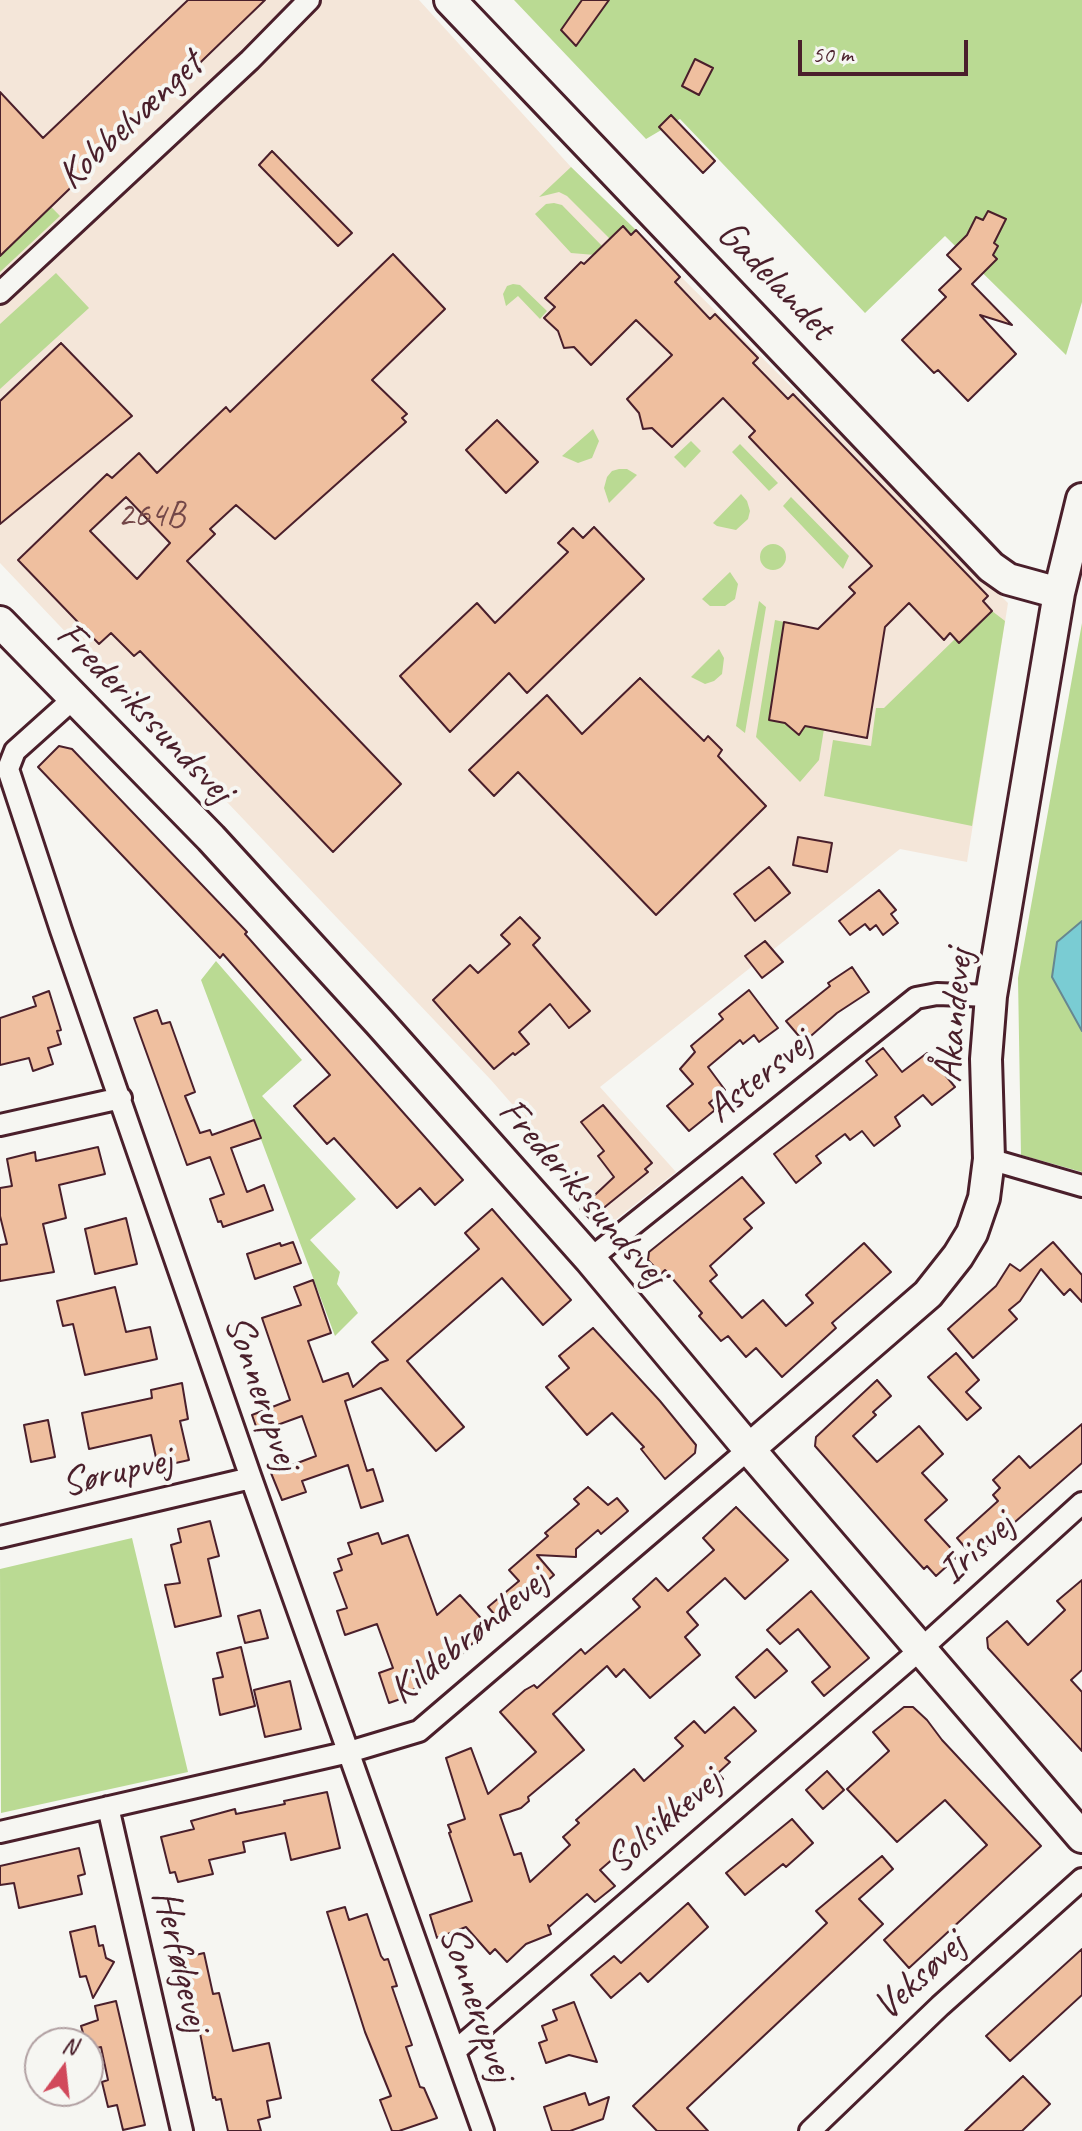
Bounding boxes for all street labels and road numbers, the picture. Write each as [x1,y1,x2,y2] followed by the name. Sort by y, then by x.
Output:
[48,42,214,200] street label: Kobbelvænget
[706,211,844,351] street label: Gadelandet
[45,612,243,814] street label: Frederikssundsvej
[925,948,985,1084] street label: Åkandevej
[697,1020,823,1134] street label: Astersvej
[487,1089,677,1297] street label: Frederikssundsvej
[212,1309,310,1477] street label: Sonnerupvej
[57,1437,177,1509] street label: Sørupvej
[929,1502,1025,1596] street label: Irisvej
[380,1558,558,1716] street label: Kildebrøndevej
[596,1759,732,1885] street label: Solsikkevej
[140,1885,220,2037] street label: Herfølgevej
[427,1920,525,2088] street label: Sonnerupvej
[864,1923,976,2031] street label: Veksøvej

